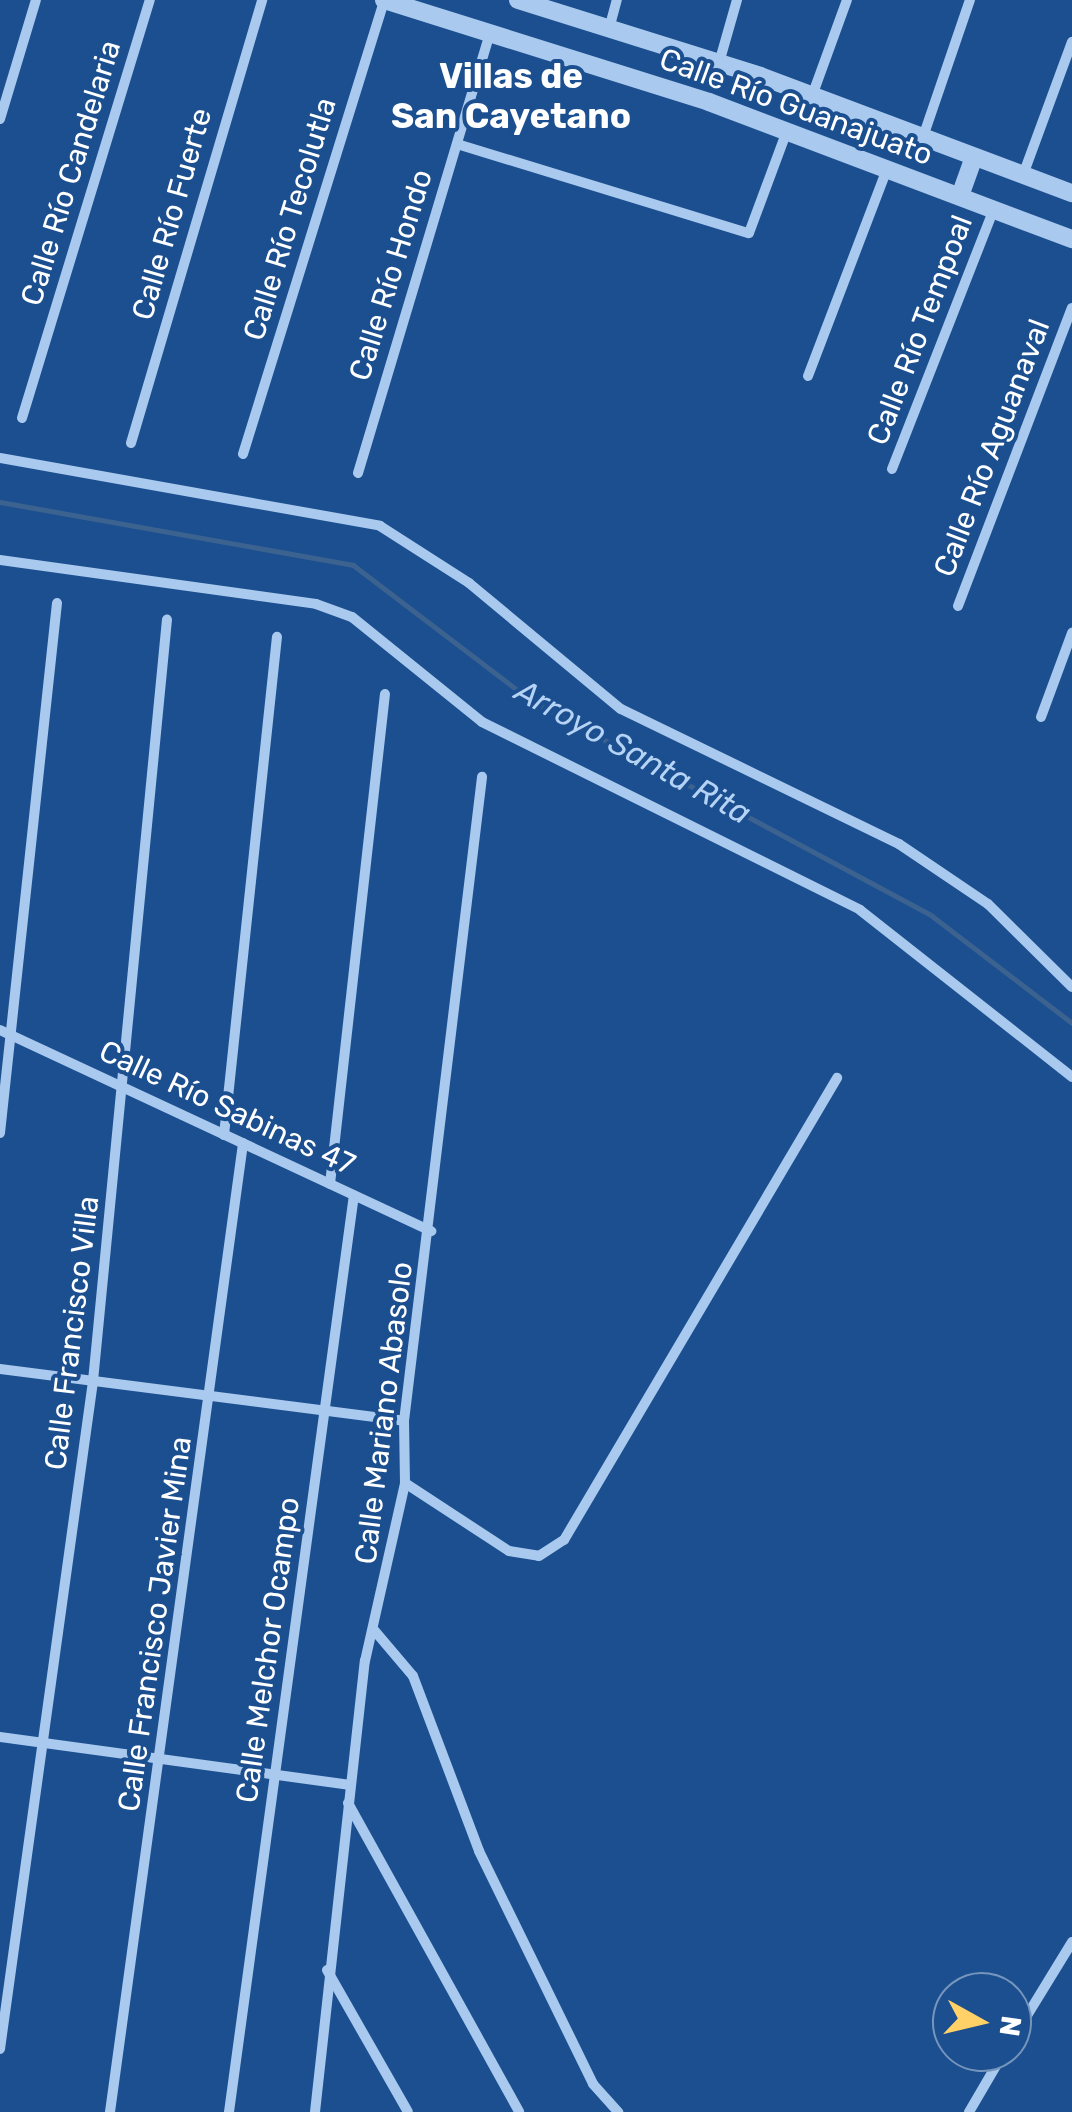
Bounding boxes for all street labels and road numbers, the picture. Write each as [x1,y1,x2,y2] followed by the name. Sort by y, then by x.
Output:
[14,36,128,310] street label: Calle Río Candelaria
[655,41,937,173] street label: Calle Río Guanajuato
[236,93,344,345] street label: Calle Río Tecolutla
[125,104,219,324] street label: Calle Río Fuerte
[342,165,440,385] street label: Calle Río Hondo
[860,210,980,450] street label: Calle Río Tempoal
[926,314,1058,582] street label: Calle Río Aguanaval
[93,1033,361,1183] street label: Calle Río Sabinas 47
[37,1194,107,1472] street label: Calle Francisco Villa
[348,1259,420,1567] street label: Calle Mariano Abasolo
[111,1434,199,1814] street label: Calle Francisco Javier Mina
[229,1494,307,1806] street label: Calle Melchor Ocampo

